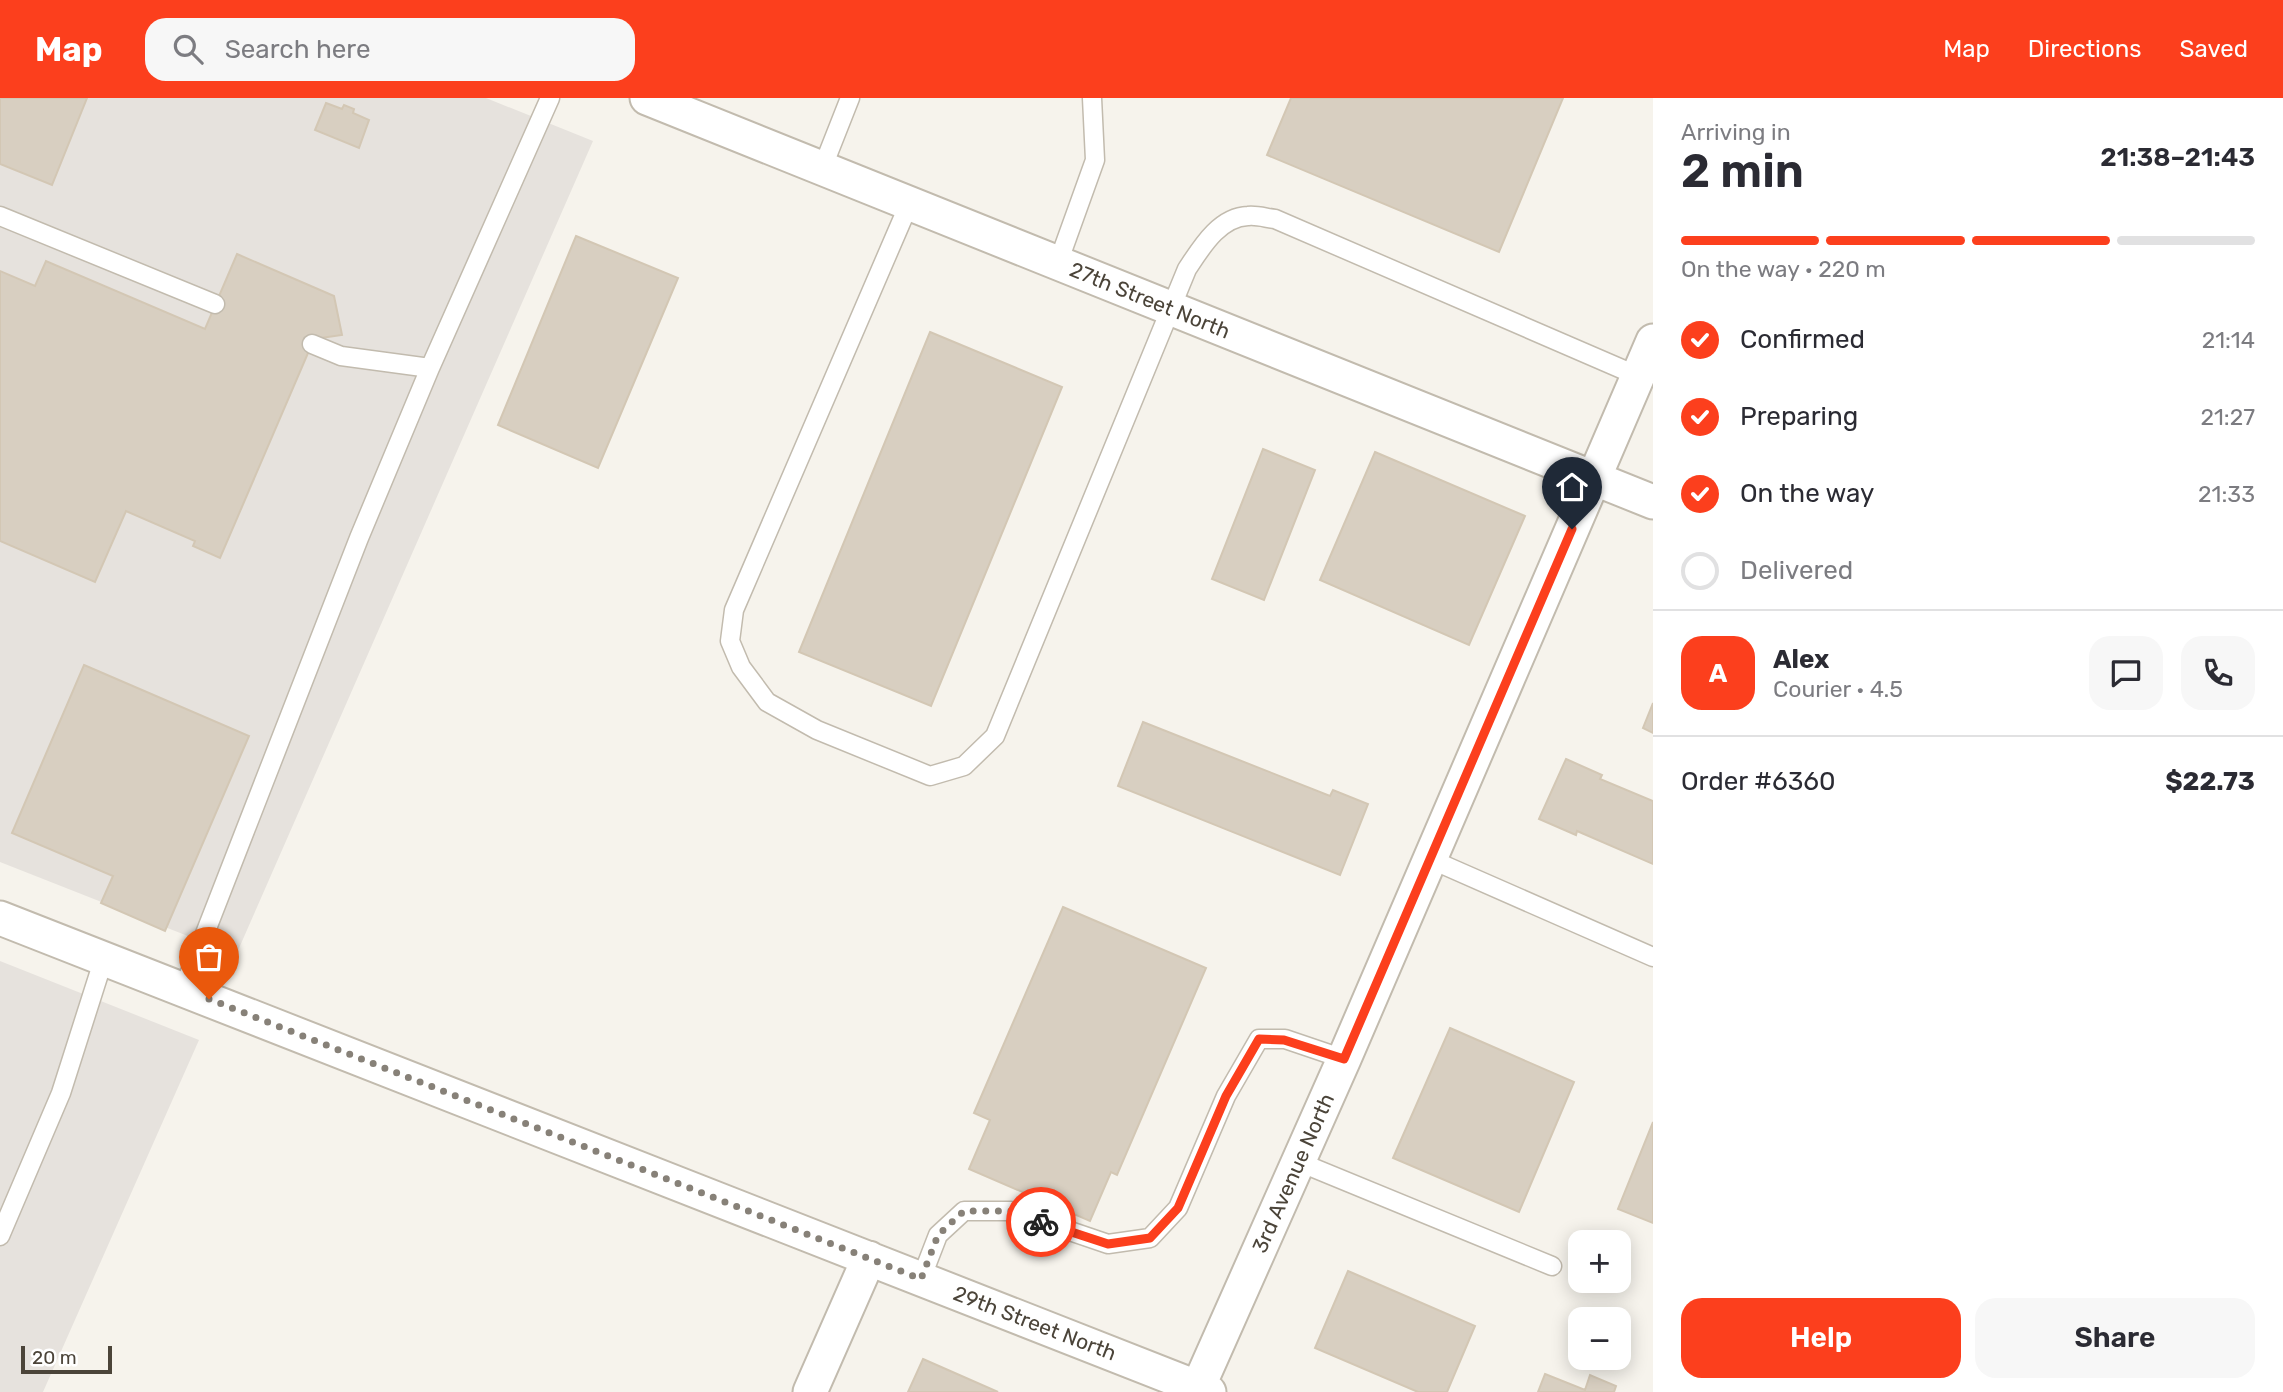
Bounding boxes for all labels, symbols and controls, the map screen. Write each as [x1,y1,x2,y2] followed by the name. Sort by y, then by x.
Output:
[145,18,635,81] search box
[35,30,103,69] text: Map
[169,30,207,68] icon: search
[225,34,370,65] text: Search here
[1943,35,1990,63] text: Map
[2028,35,2141,63] text: Directions
[2179,35,2248,63] text: Saved
[1681,118,1791,146] text: Arriving in
[2100,142,2255,173] text: 21:38–21:43
[1681,144,1804,199] text: 2 min
[1681,255,1886,283] text: On the way · 220 m
[1066,256,1234,344] street label: 27th Street North
[1681,321,1719,359] icon: check
[1740,324,1865,355] text: Confirmed
[2202,326,2255,354] text: 21:14
[1681,398,1719,436] icon: check
[1740,401,1858,432] text: Preparing
[2200,403,2255,431] text: 21:27
[1542,457,1602,529] pin
[1553,468,1591,506] icon: home
[1681,475,1719,513] icon: check
[1740,478,1874,509] text: On the way
[2198,480,2255,508] text: 21:33
[1740,555,1853,586] text: Delivered
[2089,636,2163,710] button: chat
[2181,636,2255,710] button: phone
[1773,644,1829,675] text: Alex
[1709,658,1727,689] text: A
[1773,675,1903,703] text: Courier · 4.5
[1681,766,1836,797] text: Order #6360
[2165,766,2255,797] text: $22.73
[179,927,239,999] pin
[190,938,228,976] icon: bag
[1247,1089,1339,1257] street label: 3rd Avenue North
[1006,1187,1076,1257] courier
[1022,1203,1060,1241] icon: bike
[1568,1230,1631,1370] map controls
[1568,1230,1631,1293] button: +
[950,1280,1120,1366] street label: 29th Street North
[1681,1298,1961,1378] button: Help
[1975,1298,2255,1378] button: Share
[1568,1307,1631,1370] button: −
[21,1343,112,1375] scale bar
[32,1346,77,1369] text: 20 m

